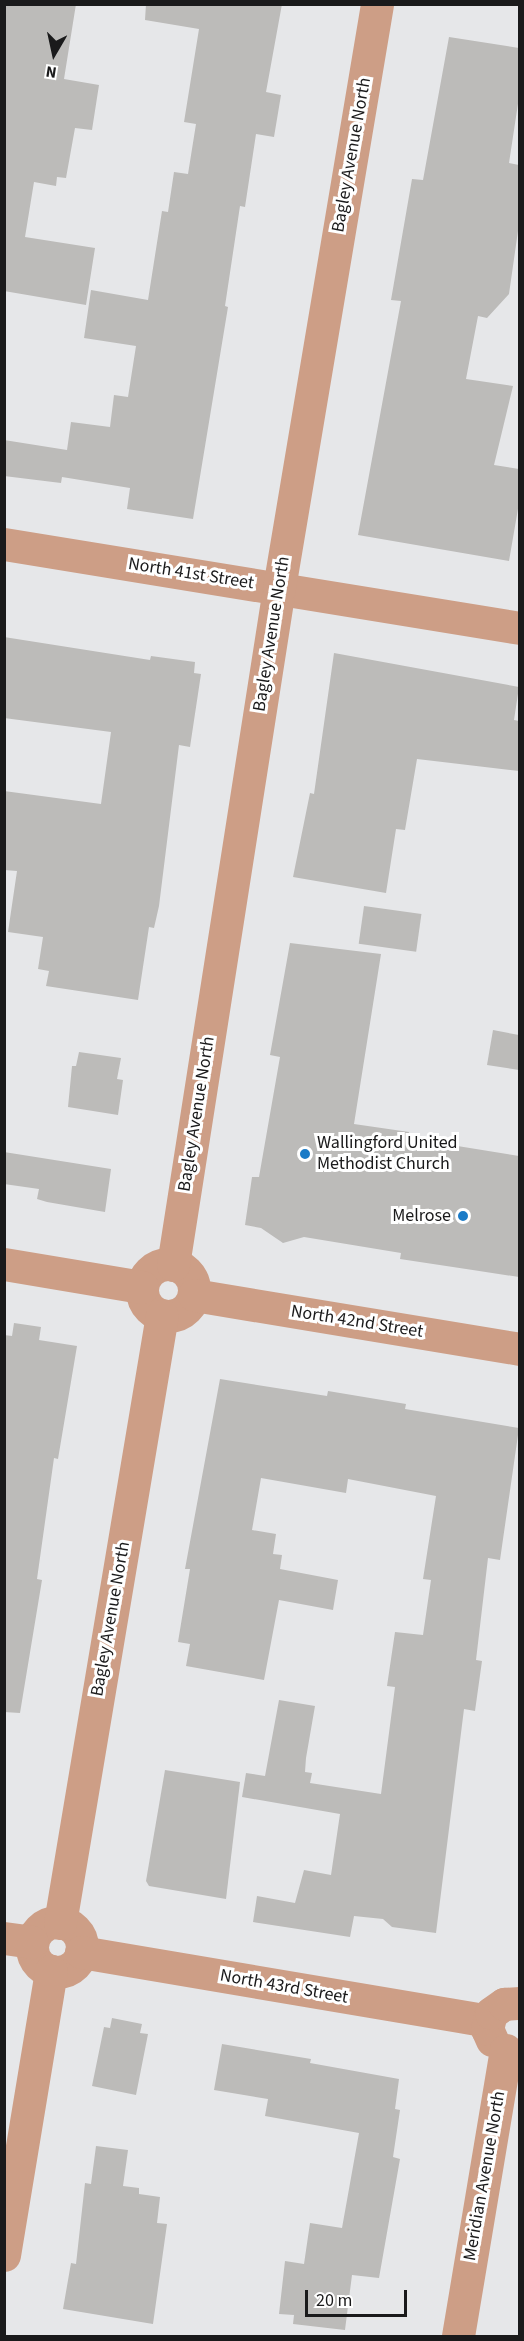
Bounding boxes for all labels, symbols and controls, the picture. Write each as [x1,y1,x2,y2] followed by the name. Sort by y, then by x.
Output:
[24,24,84,84] north arrow
[44,60,58,83] text: N
[328,76,376,234] street label: Bagley Avenue North
[127,553,255,595] street label: North 41st Street
[249,555,295,713] street label: Bagley Avenue North
[174,1035,220,1193] street label: Bagley Avenue North
[317,1133,458,1176] place label: Wallingford United Methodist Church
[298,1147,312,1161] marker: Wallingford United Methodist Church
[392,1205,451,1227] place label: Melrose
[456,1209,470,1223] marker: Melrose
[289,1301,425,1343] street label: North 42nd Street
[87,1540,135,1698] street label: Bagley Avenue North
[218,1965,350,2009] street label: North 43rd Street
[459,2089,511,2263] street label: Meridian Avenue North
[308,2278,410,2316] scale bar
[316,2288,352,2313] text: 20 m

